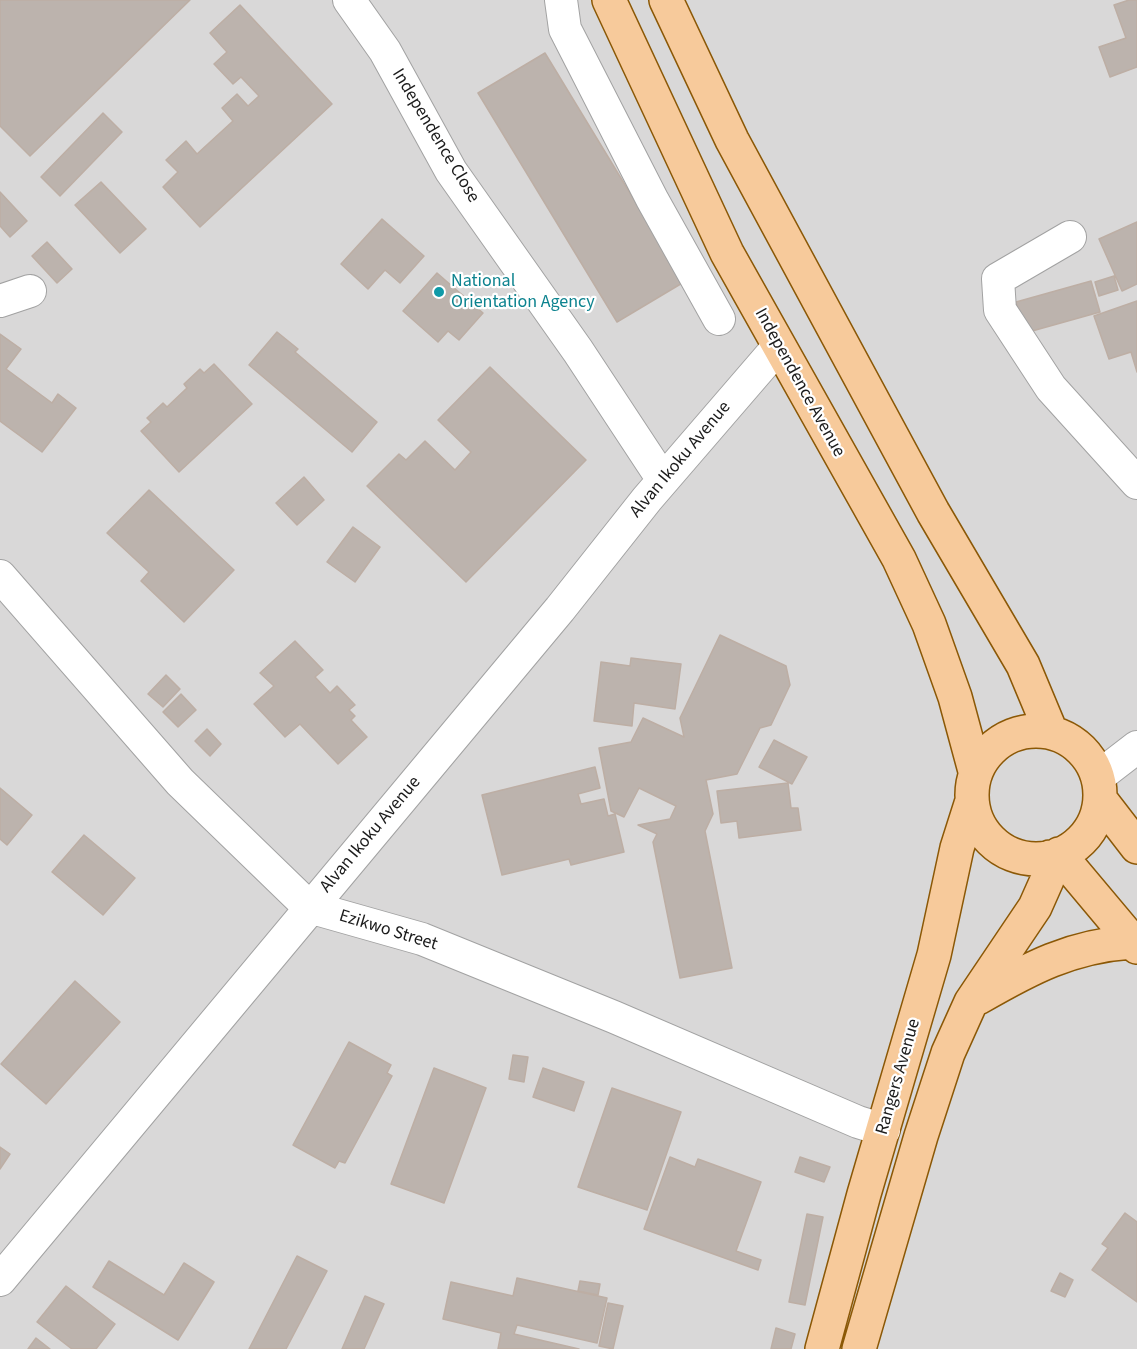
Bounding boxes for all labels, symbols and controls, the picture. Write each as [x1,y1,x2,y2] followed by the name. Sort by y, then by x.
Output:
[386,65,484,207] street label: Independence Close
[451,271,595,314] place label: National Orientation Agency
[432,285,446,299] marker: National Orientation Agency
[749,305,849,461] street label: Independence Avenue
[626,397,736,523] street label: Alvan Ikoku Avenue
[316,772,426,898] street label: Alvan Ikoku Avenue
[336,906,440,956] street label: Ezikwo Street
[872,1017,926,1137] street label: Rangers Avenue

